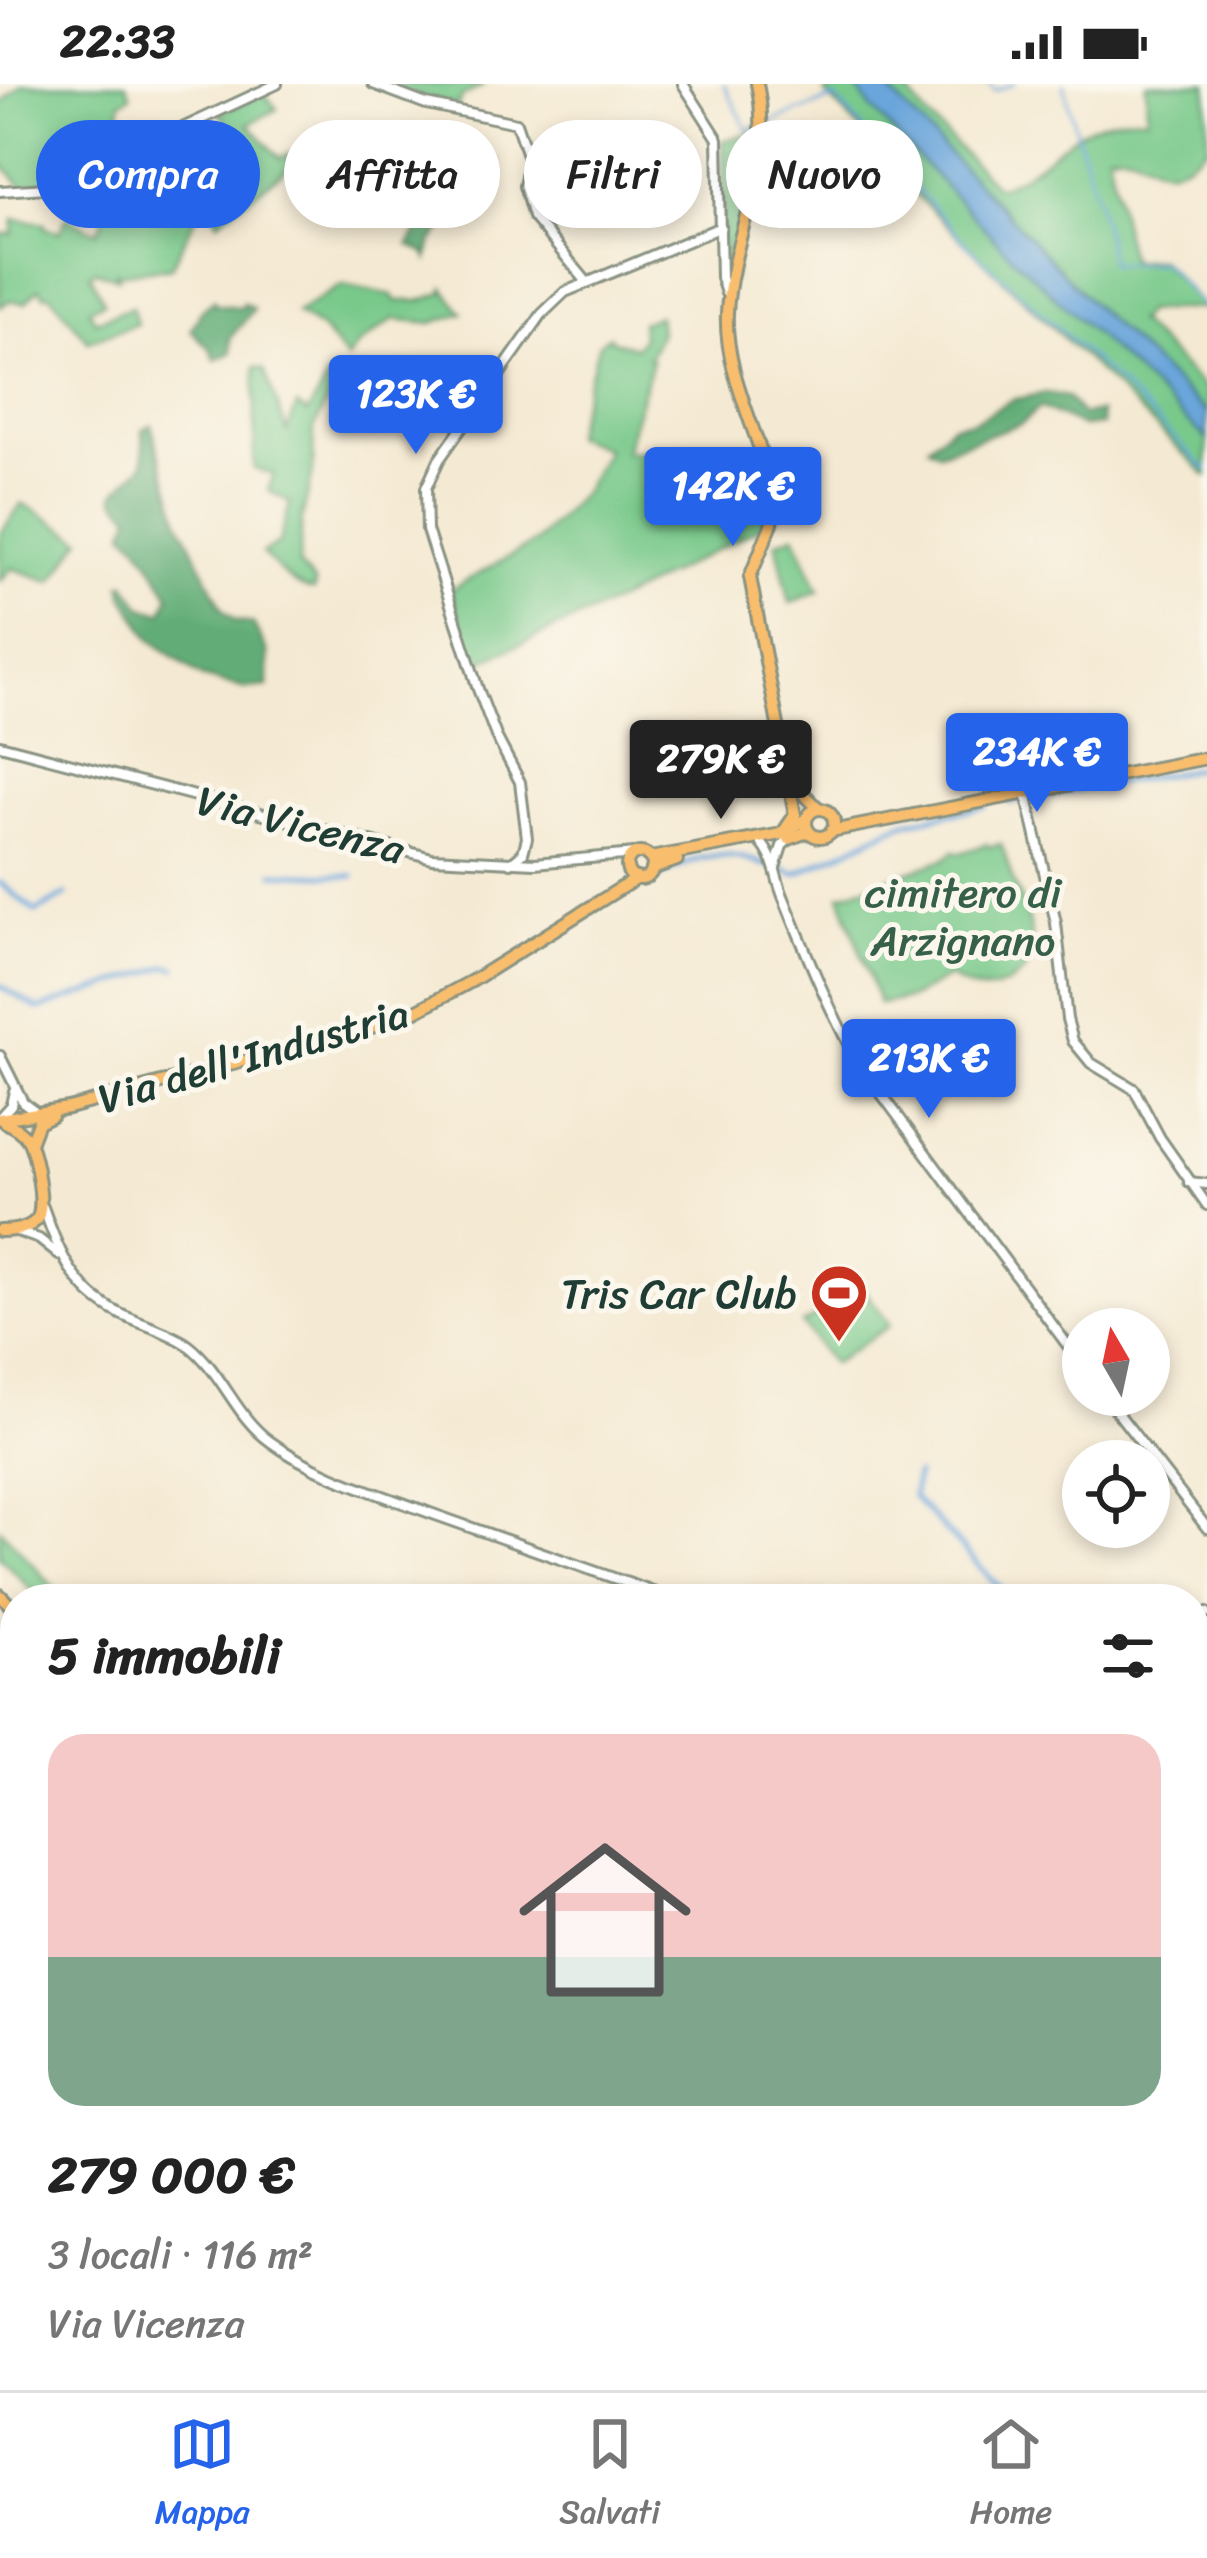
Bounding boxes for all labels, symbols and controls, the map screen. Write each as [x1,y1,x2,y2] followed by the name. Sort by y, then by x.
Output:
[60,2,175,82] text: 22:33
[36,120,260,228] chip: Compra
[284,120,500,228] chip: Affitta
[524,120,702,228] chip: Filtri
[726,120,923,228] chip: Nuovo
[318,355,514,457] pin: 123K €
[356,359,476,428] text: 123K €
[635,447,831,549] pin: 142K €
[671,451,795,520] text: 142K €
[939,713,1135,815] pin: 234K €
[973,717,1101,786] text: 234K €
[623,720,819,822] pin: 279K €
[657,724,785,793] text: 279K €
[189,764,413,887] street label: Via Vicenza
[865,856,1063,978] park label: cimitero di Arzignano
[89,976,417,1136] street label: Via dell'Industria
[831,1019,1027,1121] pin: 213K €
[869,1023,989,1092] text: 213K €
[561,1257,797,1331] place label: Tris Car Club
[808,1262,870,1344] sports icon: Tris Car Club
[1062,1308,1170,1416] north arrow
[1062,1308,1170,1548] map controls
[1062,1440,1170,1548] button: locate
[48,1611,281,1701] text: 5 immobili
[1095,1623,1161,1689] icon: filters
[497,1812,713,2028] icon: home
[48,2130,295,2220] text: 279 000 €
[48,2220,313,2289] text: 3 locali · 116 m²
[48,2289,244,2358] text: Via Vicenza
[155,2411,250,2541] tab: Mappa
[559,2411,660,2541] tab: Salvati
[970,2411,1052,2541] tab: Home

